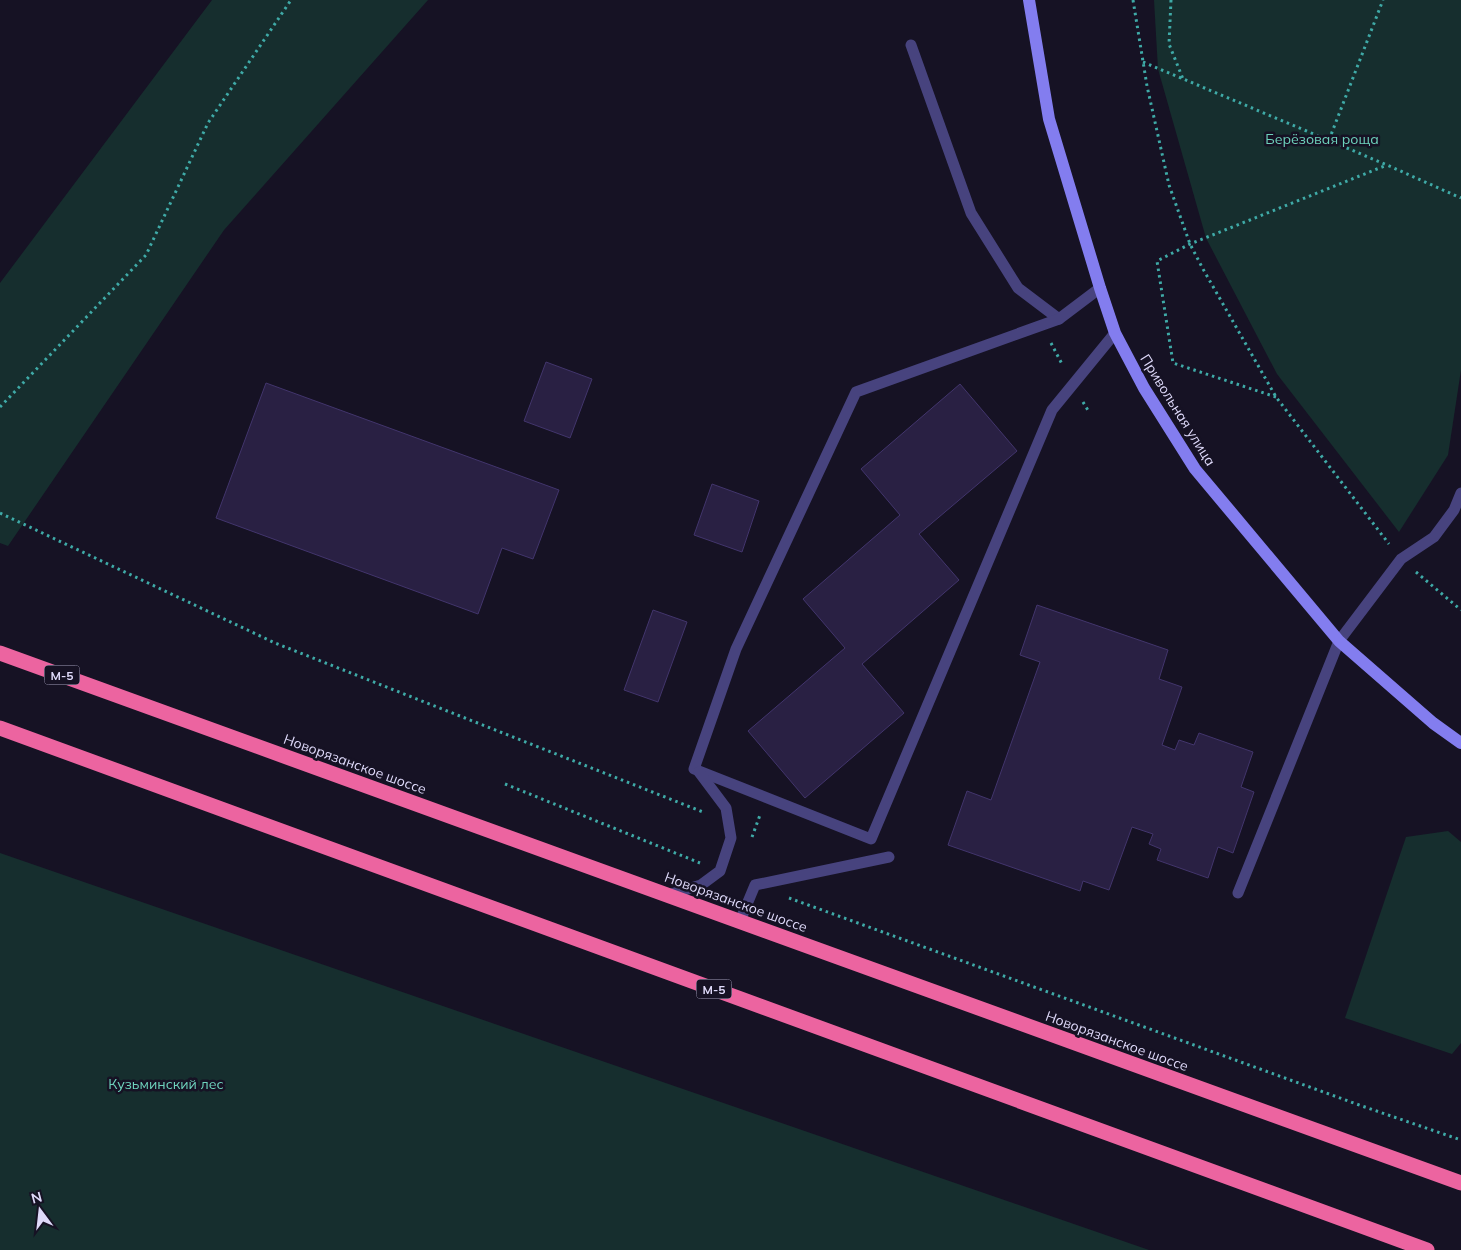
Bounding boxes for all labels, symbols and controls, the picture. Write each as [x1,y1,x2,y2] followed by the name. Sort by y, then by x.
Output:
[1265,130,1379,148] park label: Берёзовая роща
[1136,351,1220,469] street label: Привольная улица
[44,666,80,684] road number: М-5
[281,730,429,798] street label: Новорязанское шоссе
[662,868,810,936] street label: Новорязанское шоссе
[696,980,732,999] road number: М-5
[1043,1007,1191,1075] street label: Новорязанское шоссе
[108,1075,224,1093] park label: Кузьминский лес
[15,1185,65,1235] north arrow
[29,1187,44,1208] text: N

